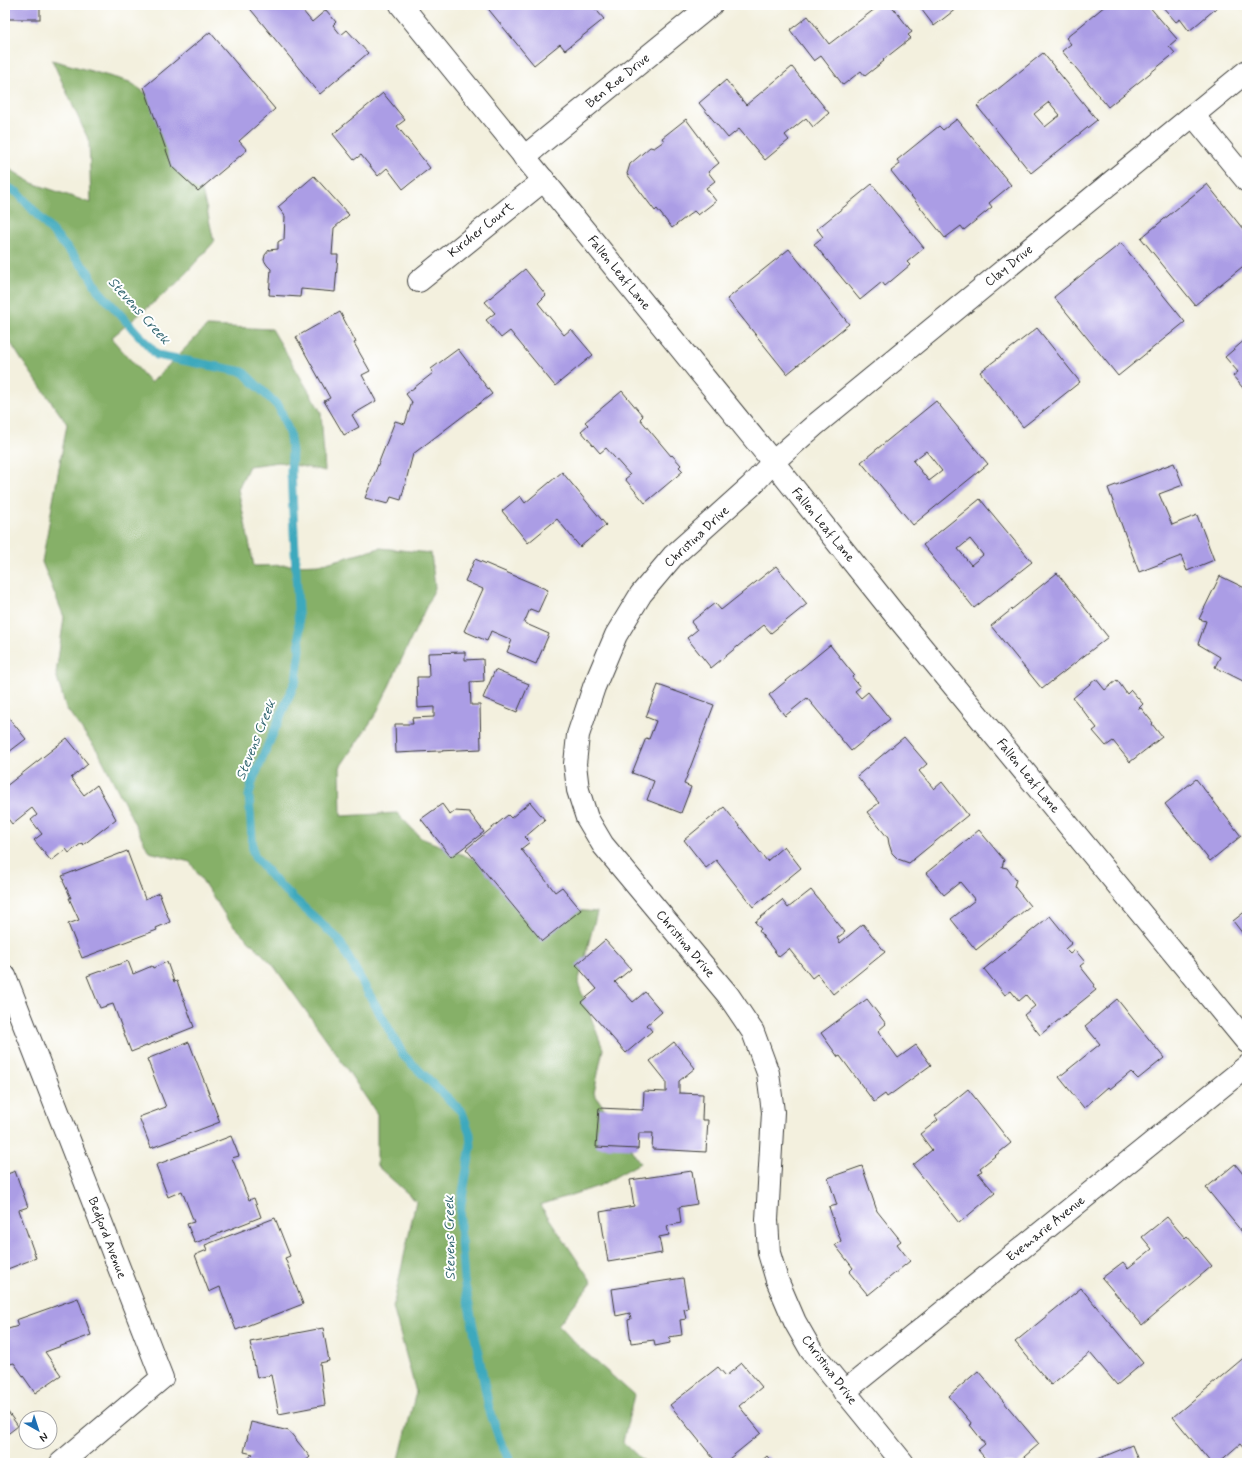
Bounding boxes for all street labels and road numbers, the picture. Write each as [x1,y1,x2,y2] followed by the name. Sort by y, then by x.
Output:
[582,50,654,112] street label: Ben Roe Drive
[445,198,518,262] street label: Kircher Court
[584,232,654,314] street label: Fallen Leaf Lane
[981,241,1037,291] street label: Clay Drive
[788,484,858,566] street label: Fallen Leaf Lane
[661,502,733,572] street label: Christina Drive
[993,735,1063,817] street label: Fallen Leaf Lane
[652,907,718,981] street label: Christina Drive
[1003,1192,1089,1266] street label: Evemarie Avenue
[82,1195,130,1282] street label: Bedford Avenue
[797,1332,861,1408] street label: Christina Drive

